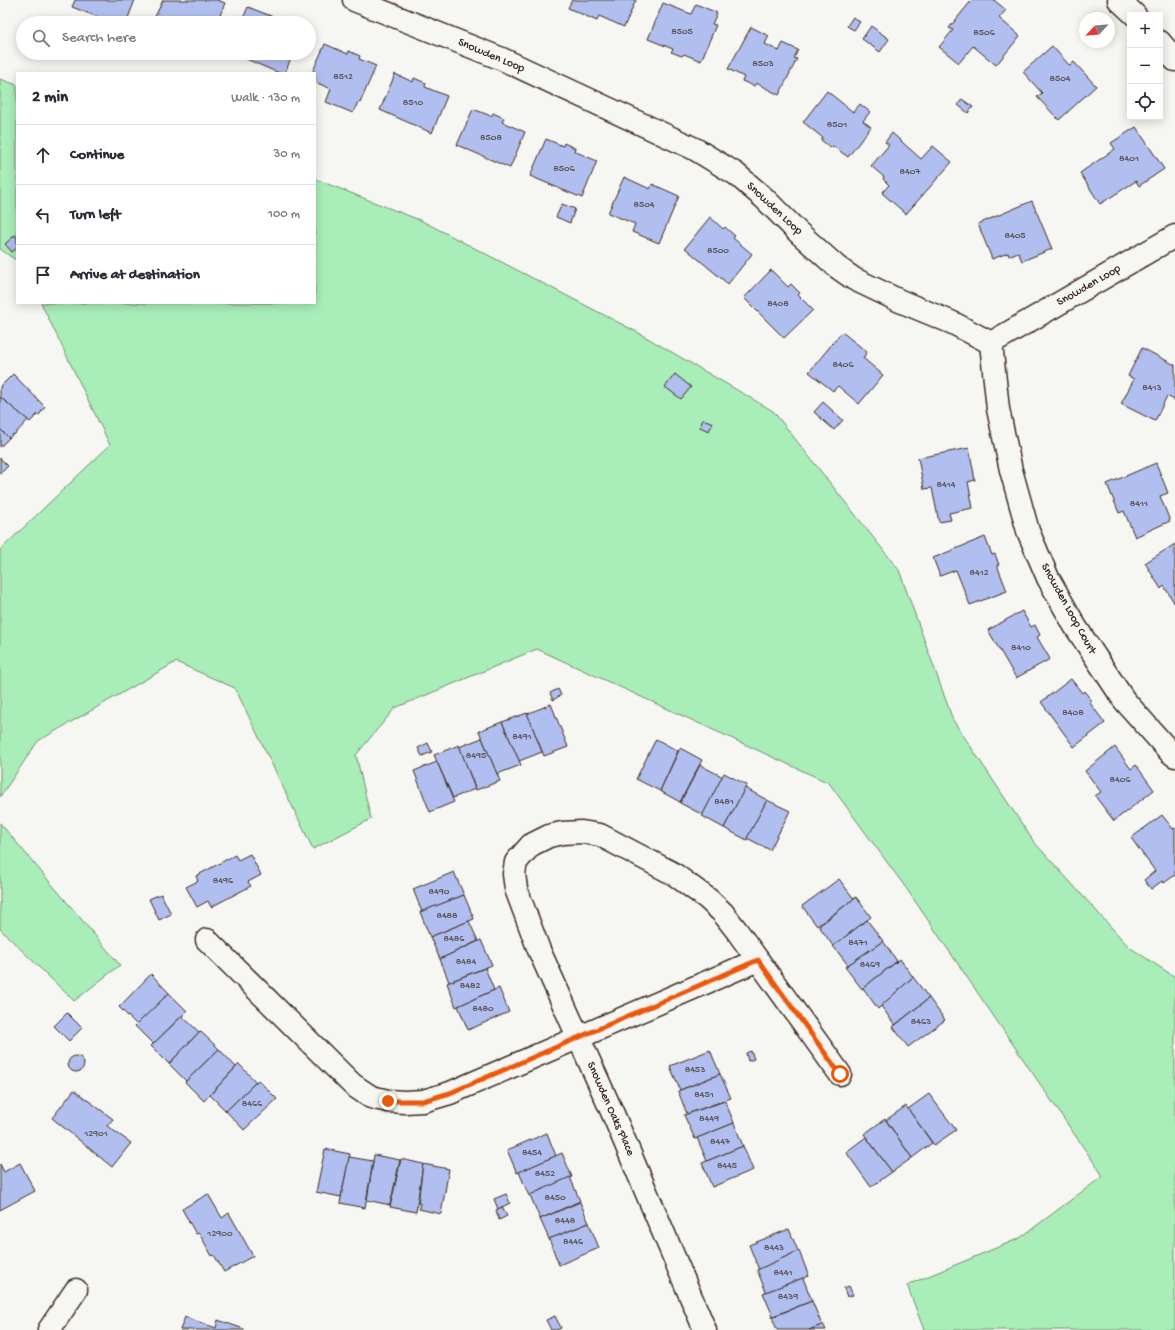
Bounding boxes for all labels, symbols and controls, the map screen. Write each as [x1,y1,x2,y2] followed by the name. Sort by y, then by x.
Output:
[1079,12,1115,48] north arrow
[1127,12,1163,120] map controls
[1127,12,1163,48] button: +
[16,16,316,60] search box
[671,26,693,38] house number: 8505
[30,27,52,49] icon: search
[973,27,996,39] house number: 8506
[62,29,136,47] text: Search here
[455,36,527,76] street label: Snowden Loop
[1127,48,1163,84] button: −
[752,58,774,70] house number: 8503
[333,71,353,83] house number: 8512
[1049,73,1071,85] house number: 8504
[1127,84,1163,120] button: locate
[32,88,68,108] text: 2 min
[231,91,300,106] text: Walk · 130 m
[403,97,424,109] house number: 8510
[827,119,847,131] house number: 8501
[480,132,502,144] house number: 8508
[32,144,54,166] icon: ahead
[70,146,124,164] text: Continue
[274,147,300,162] text: 30 m
[1119,153,1139,165] house number: 8401
[553,163,576,175] house number: 8506
[899,166,921,178] house number: 8407
[743,180,805,239] street label: Snowden Loop
[633,199,655,211] house number: 8504
[32,204,54,226] icon: left
[70,206,121,224] text: Turn left
[268,207,300,222] text: 100 m
[1004,230,1026,242] house number: 8405
[707,245,729,257] house number: 8500
[1055,262,1123,310] street label: Snowden Loop
[32,264,54,286] icon: arrive
[70,266,200,284] text: Arrive at destination
[767,298,789,310] house number: 8408
[833,359,854,371] house number: 8406
[1142,382,1162,394] house number: 8413
[937,479,956,491] house number: 8414
[1130,498,1148,510] house number: 8411
[1037,561,1099,658] street label: Snowden Loop Court
[969,567,989,579] house number: 8412
[1011,642,1031,654] house number: 8410
[1062,707,1084,719] house number: 8408
[512,731,532,743] house number: 8491
[466,750,486,762] house number: 8495
[1110,774,1131,786] house number: 8406
[714,796,734,808] house number: 8481
[213,875,234,887] house number: 8496
[429,886,450,898] house number: 8490
[436,910,458,922] house number: 8488
[444,933,465,945] house number: 8486
[848,937,868,949] house number: 8471
[456,956,476,968] house number: 8484
[860,959,880,971] house number: 8469
[460,980,480,992] house number: 8482
[472,1003,494,1015] house number: 8480
[911,1016,931,1028] house number: 8463
[583,1060,637,1159] street label: Snowden Oaks Place
[685,1064,705,1076] house number: 8453
[831,1065,849,1083] route start
[694,1089,714,1101] house number: 8451
[379,1092,397,1110] route end
[242,1098,263,1110] house number: 8466
[699,1113,719,1125] house number: 8449
[83,1128,108,1140] house number: 12901
[710,1136,731,1148] house number: 8447
[522,1147,542,1159] house number: 8454
[717,1160,737,1172] house number: 8445
[535,1168,555,1180] house number: 8452
[544,1192,566,1204] house number: 8450
[555,1215,576,1227] house number: 8448
[206,1228,233,1240] house number: 12900
[563,1236,584,1248] house number: 8446
[764,1242,784,1254] house number: 8443
[774,1267,792,1279] house number: 8441
[778,1291,798,1303] house number: 8439

